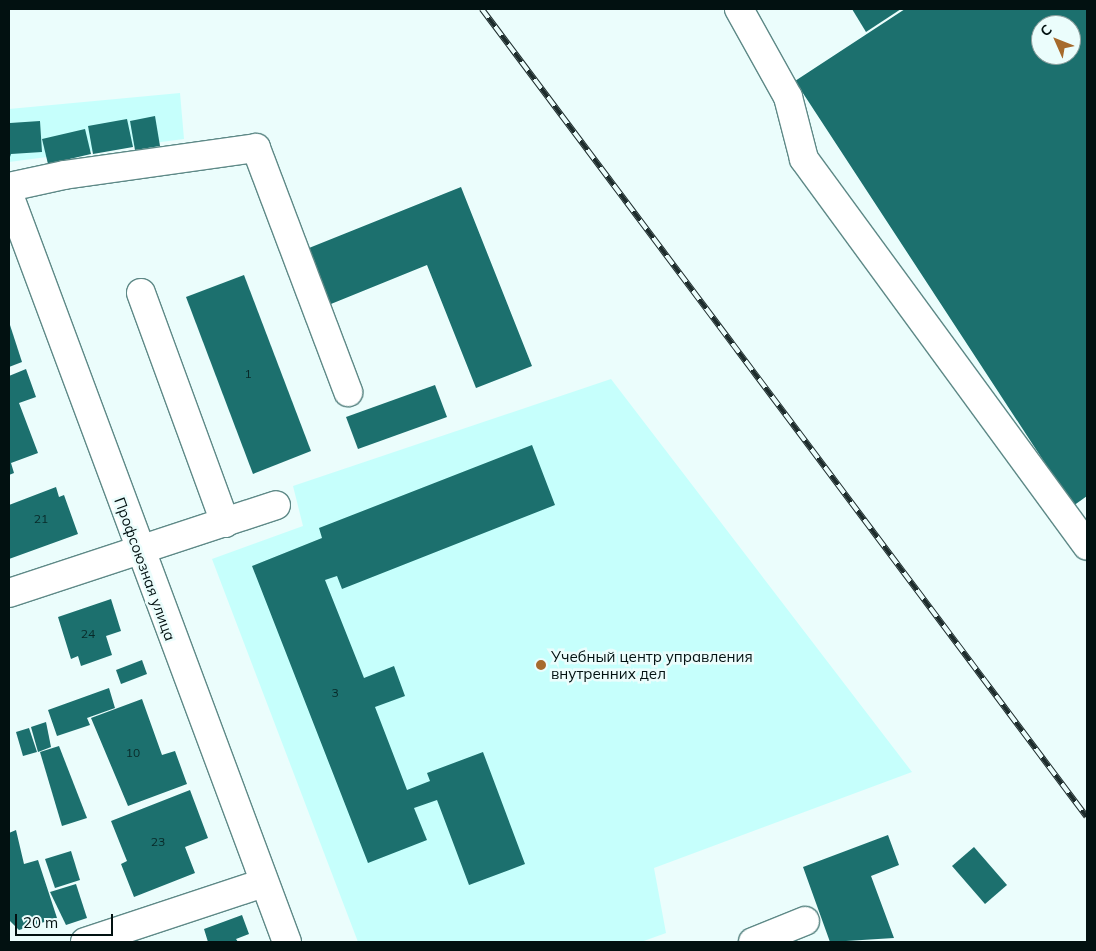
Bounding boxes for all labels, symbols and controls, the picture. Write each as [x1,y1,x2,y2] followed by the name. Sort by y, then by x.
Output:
[1031,15,1081,65] north arrow
[1036,21,1056,40] text: С
[244,367,252,381] house number: 1
[111,495,179,643] street label: Профсоюзная улица
[34,512,48,526] house number: 21
[81,627,95,641] house number: 24
[551,647,753,682] place label: Учебный центр управления внутренних дел
[535,659,547,671] marker: Учебный центр управления внутренних дел
[331,686,339,700] house number: 3
[126,746,140,760] house number: 10
[151,835,165,849] house number: 23
[18,904,115,936] scale bar
[23,913,58,932] text: 20 m

